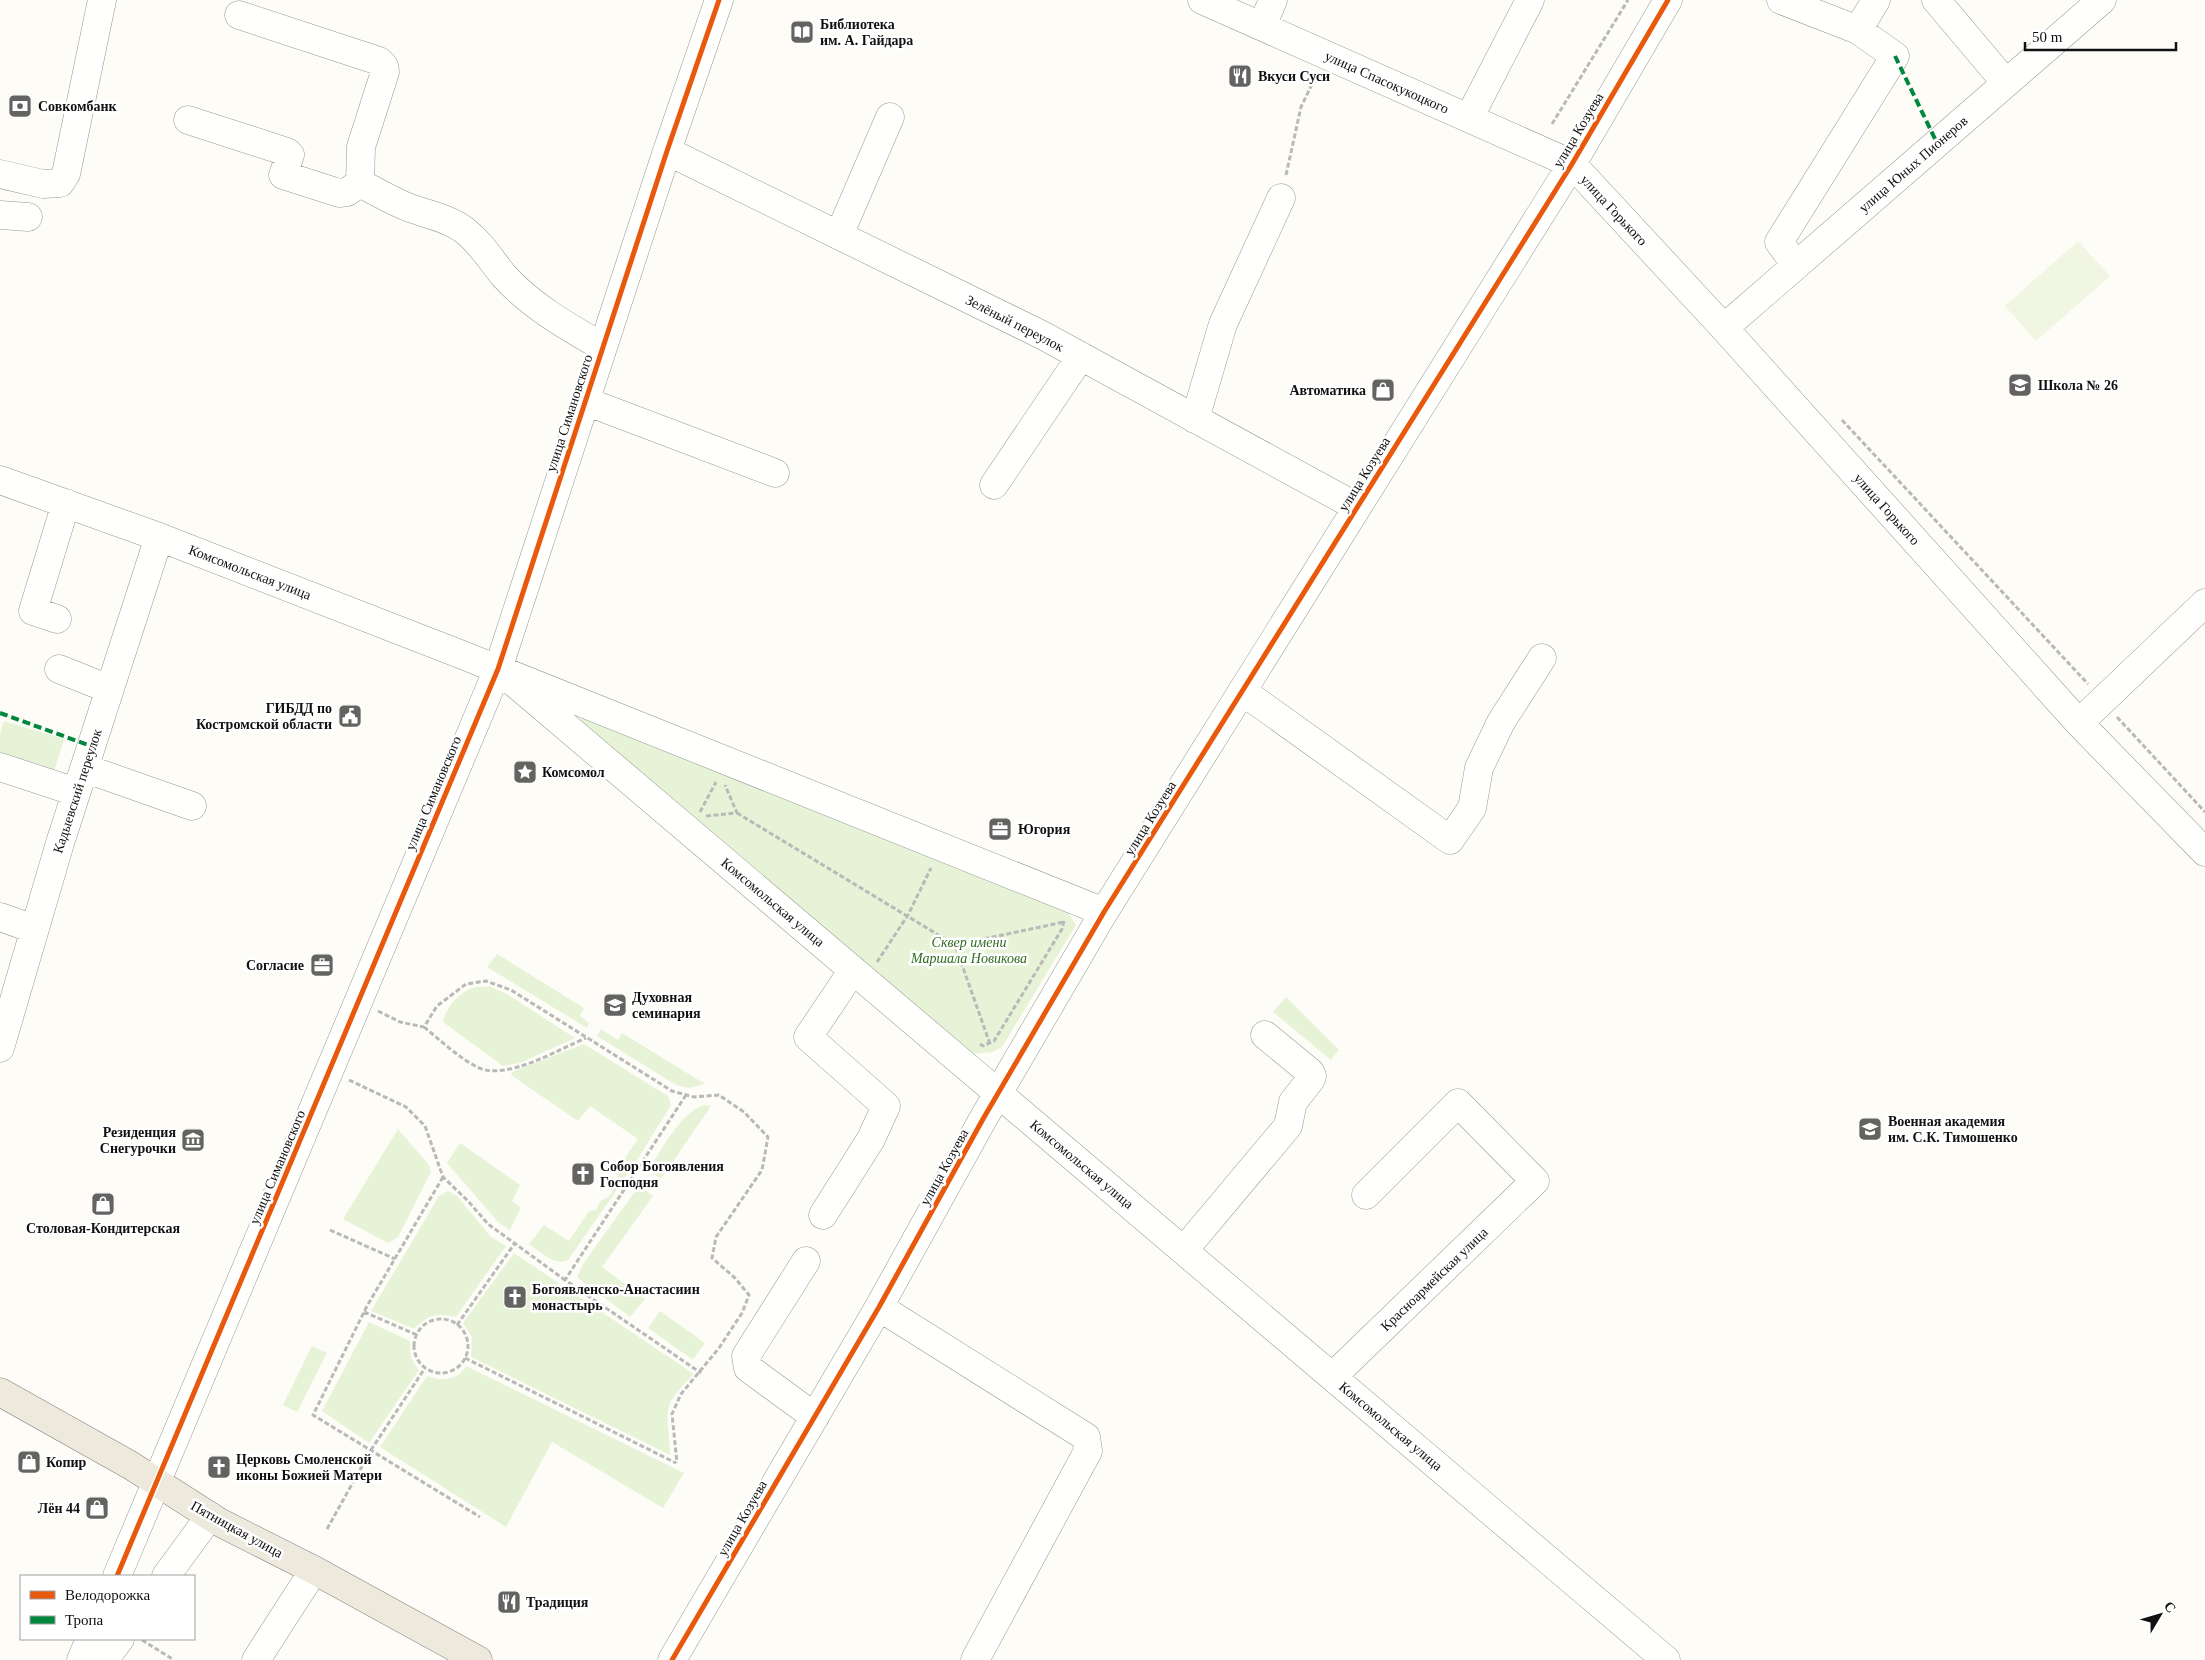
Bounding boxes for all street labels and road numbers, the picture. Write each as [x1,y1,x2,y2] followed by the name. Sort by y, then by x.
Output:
[1323,48,1451,117] street label: улица Спасокукоцкого
[1550,89,1607,170] street label: улица Козуева
[1856,113,1971,216] street label: улица Юных Пионеров
[1577,172,1650,249] street label: улица Горького
[963,292,1066,355] street label: Зелёный переулок
[543,353,596,474] street label: улица Симановского
[1336,434,1394,514] street label: улица Козуева
[1851,471,1923,548] street label: улица Горького
[187,542,314,603] street label: Комсомольская улица
[50,727,105,855] street label: Кадыевский переулок
[403,734,464,853] street label: улица Симановского
[1122,778,1180,858] street label: улица Козуева
[718,855,828,950] street label: Комсомольская улица
[247,1108,308,1227] street label: улица Симановского
[1027,1117,1137,1212] street label: Комсомольская улица
[917,1126,972,1208] street label: улица Козуева
[1378,1224,1491,1334] street label: Красноармейская улица
[1336,1379,1446,1474] street label: Комсомольская улица
[715,1477,770,1559] street label: улица Козуева
[188,1498,286,1561] street label: Пятницкая улица

